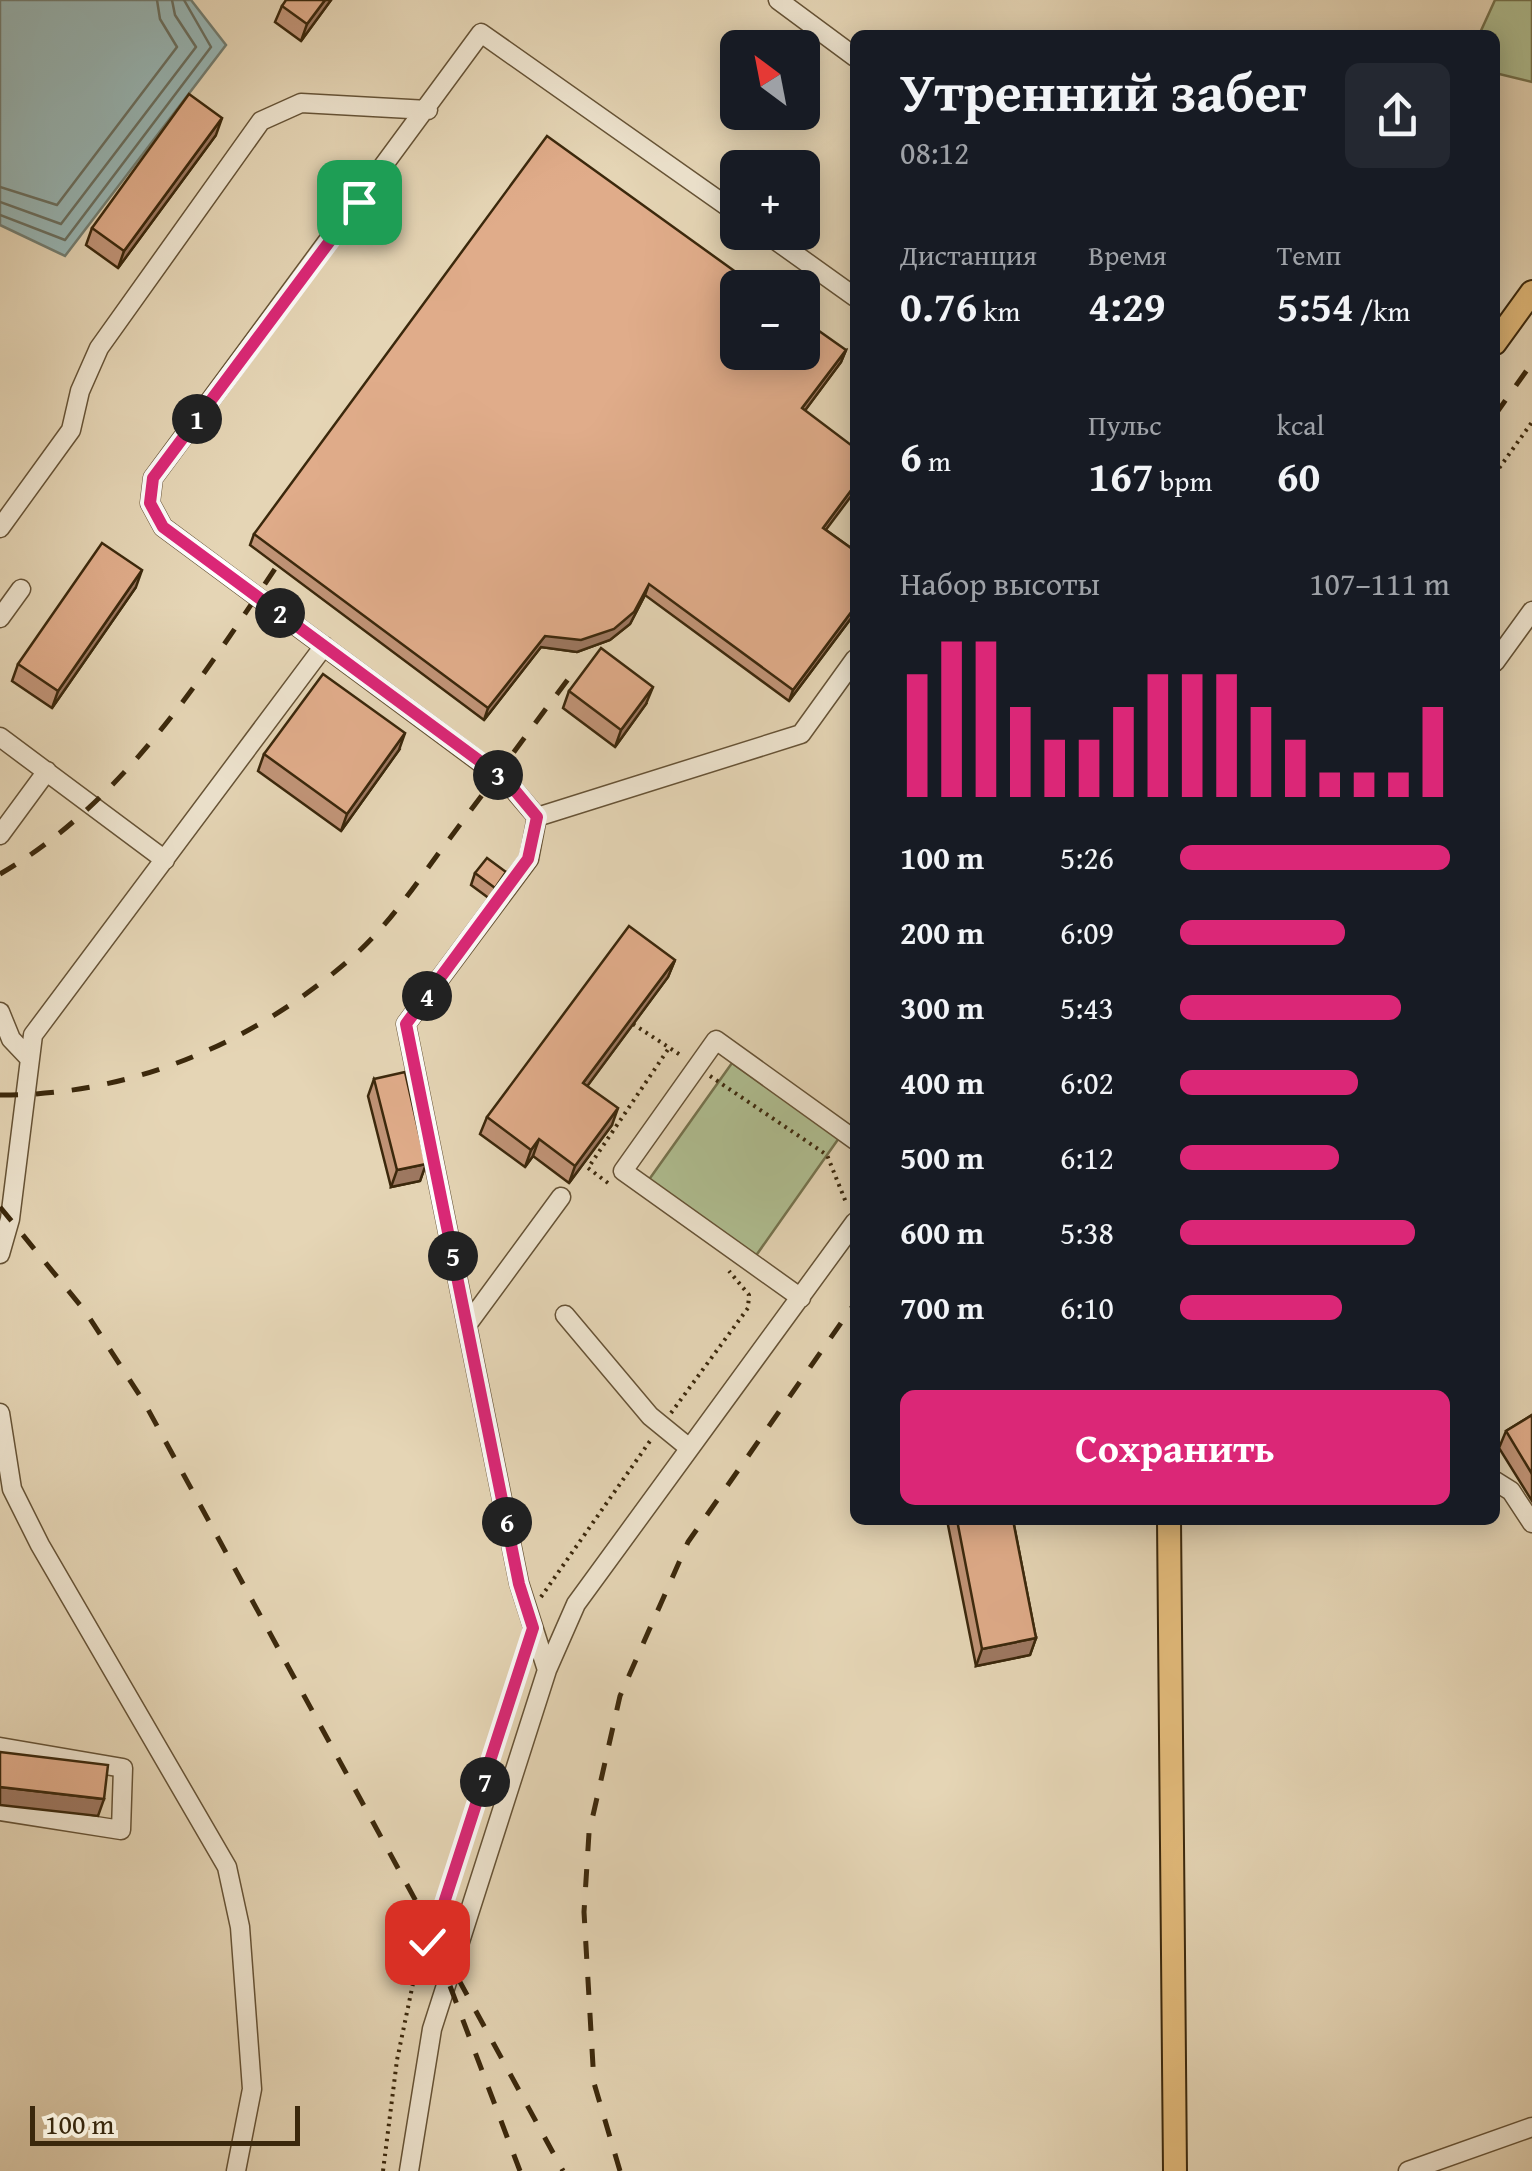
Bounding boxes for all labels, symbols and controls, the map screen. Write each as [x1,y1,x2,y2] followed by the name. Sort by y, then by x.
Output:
[720,30,820,130] north arrow
[720,30,820,370] map controls
[900,51,1306,131] text: Утренний забег
[1345,63,1450,168] button: share
[900,129,969,176] text: 08:12
[720,150,820,250] button: +
[317,160,402,245] pin
[332,175,387,230] icon: arrive
[900,234,1037,275] text: Дистанция
[1088,234,1167,275] text: Время
[1277,234,1341,275] text: Темп
[720,270,820,370] button: −
[900,275,977,336] text: 0.76
[1088,275,1165,336] text: 4:29
[1277,275,1354,336] text: 5:54
[977,290,1020,331] text: km
[1354,290,1410,331] text: /km
[172,394,222,444] pin: 1
[190,398,204,439] text: 1
[1088,404,1162,445] text: Пульс
[1277,404,1324,445] text: kcal
[900,425,922,486] text: 6
[922,440,951,481] text: m
[1088,445,1154,506] text: 167
[1277,445,1320,506] text: 60
[1154,460,1212,501] text: bpm
[900,560,1100,607] text: Набор высоты
[1309,560,1450,607] text: 107–111 m
[255,588,305,638] pin: 2
[273,592,287,633] text: 2
[473,750,523,800] pin: 3
[491,754,505,795] text: 3
[900,834,984,881] text: 100 m
[1060,834,1114,881] text: 5:26
[900,909,984,956] text: 200 m
[1060,909,1114,956] text: 6:09
[402,971,452,1021] pin: 4
[420,975,434,1016] text: 4
[900,984,984,1031] text: 300 m
[1060,984,1114,1031] text: 5:43
[900,1059,984,1106] text: 400 m
[1060,1059,1114,1106] text: 6:02
[900,1134,984,1181] text: 500 m
[1060,1134,1114,1181] text: 6:12
[900,1209,984,1256] text: 600 m
[1060,1209,1114,1256] text: 5:38
[428,1231,478,1281] pin: 5
[446,1235,460,1276] text: 5
[900,1284,984,1331] text: 700 m
[1060,1284,1114,1331] text: 6:10
[900,1390,1450,1505] button: Сохранить
[482,1497,532,1547] pin: 6
[500,1501,514,1542] text: 6
[460,1757,510,1807] pin: 7
[478,1761,492,1802] text: 7
[385,1900,470,1985] pin
[400,1915,455,1970] icon: check
[30,2101,300,2146] scale bar
[45,2103,114,2144] text: 100 m

